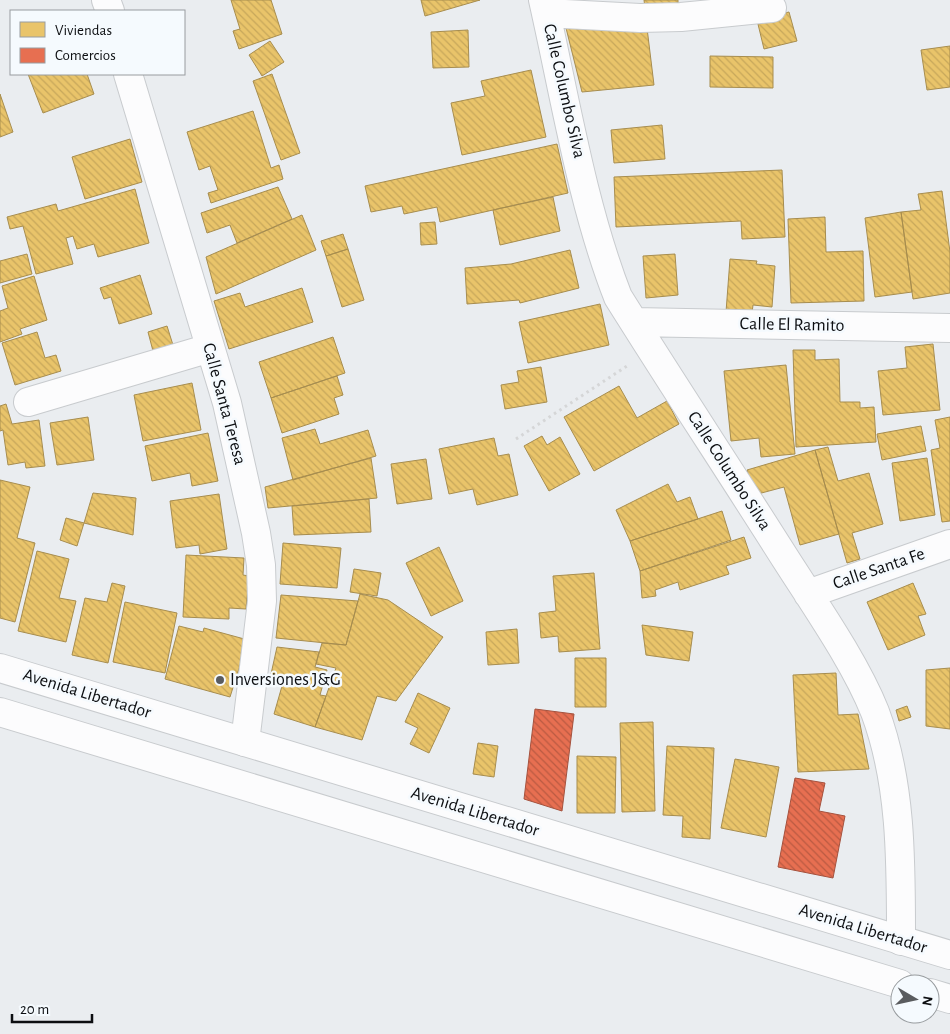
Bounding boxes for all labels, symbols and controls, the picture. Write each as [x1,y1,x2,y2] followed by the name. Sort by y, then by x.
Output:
[10,10,185,75] legend
[540,22,588,160] street label: Calle Columbo Silva
[55,23,112,38] text: Viviendas
[55,48,116,63] text: Comercios
[739,315,845,335] street label: Calle El Ramito
[199,341,249,467] street label: Calle Santa Teresa
[684,408,774,534] street label: Calle Columbo Silva
[831,545,927,593] street label: Calle Santa Fe
[21,666,153,722] street label: Avenida Libertador
[230,671,341,689] place label: Inversiones J&G
[214,674,226,686] marker: Inversiones J&G
[409,784,541,840] street label: Avenida Libertador
[797,901,929,957] street label: Avenida Libertador
[890,974,940,1024] north arrow
[12,992,92,1024] scale bar
[919,995,935,1007] text: N
[20,1002,49,1017] text: 20 m

